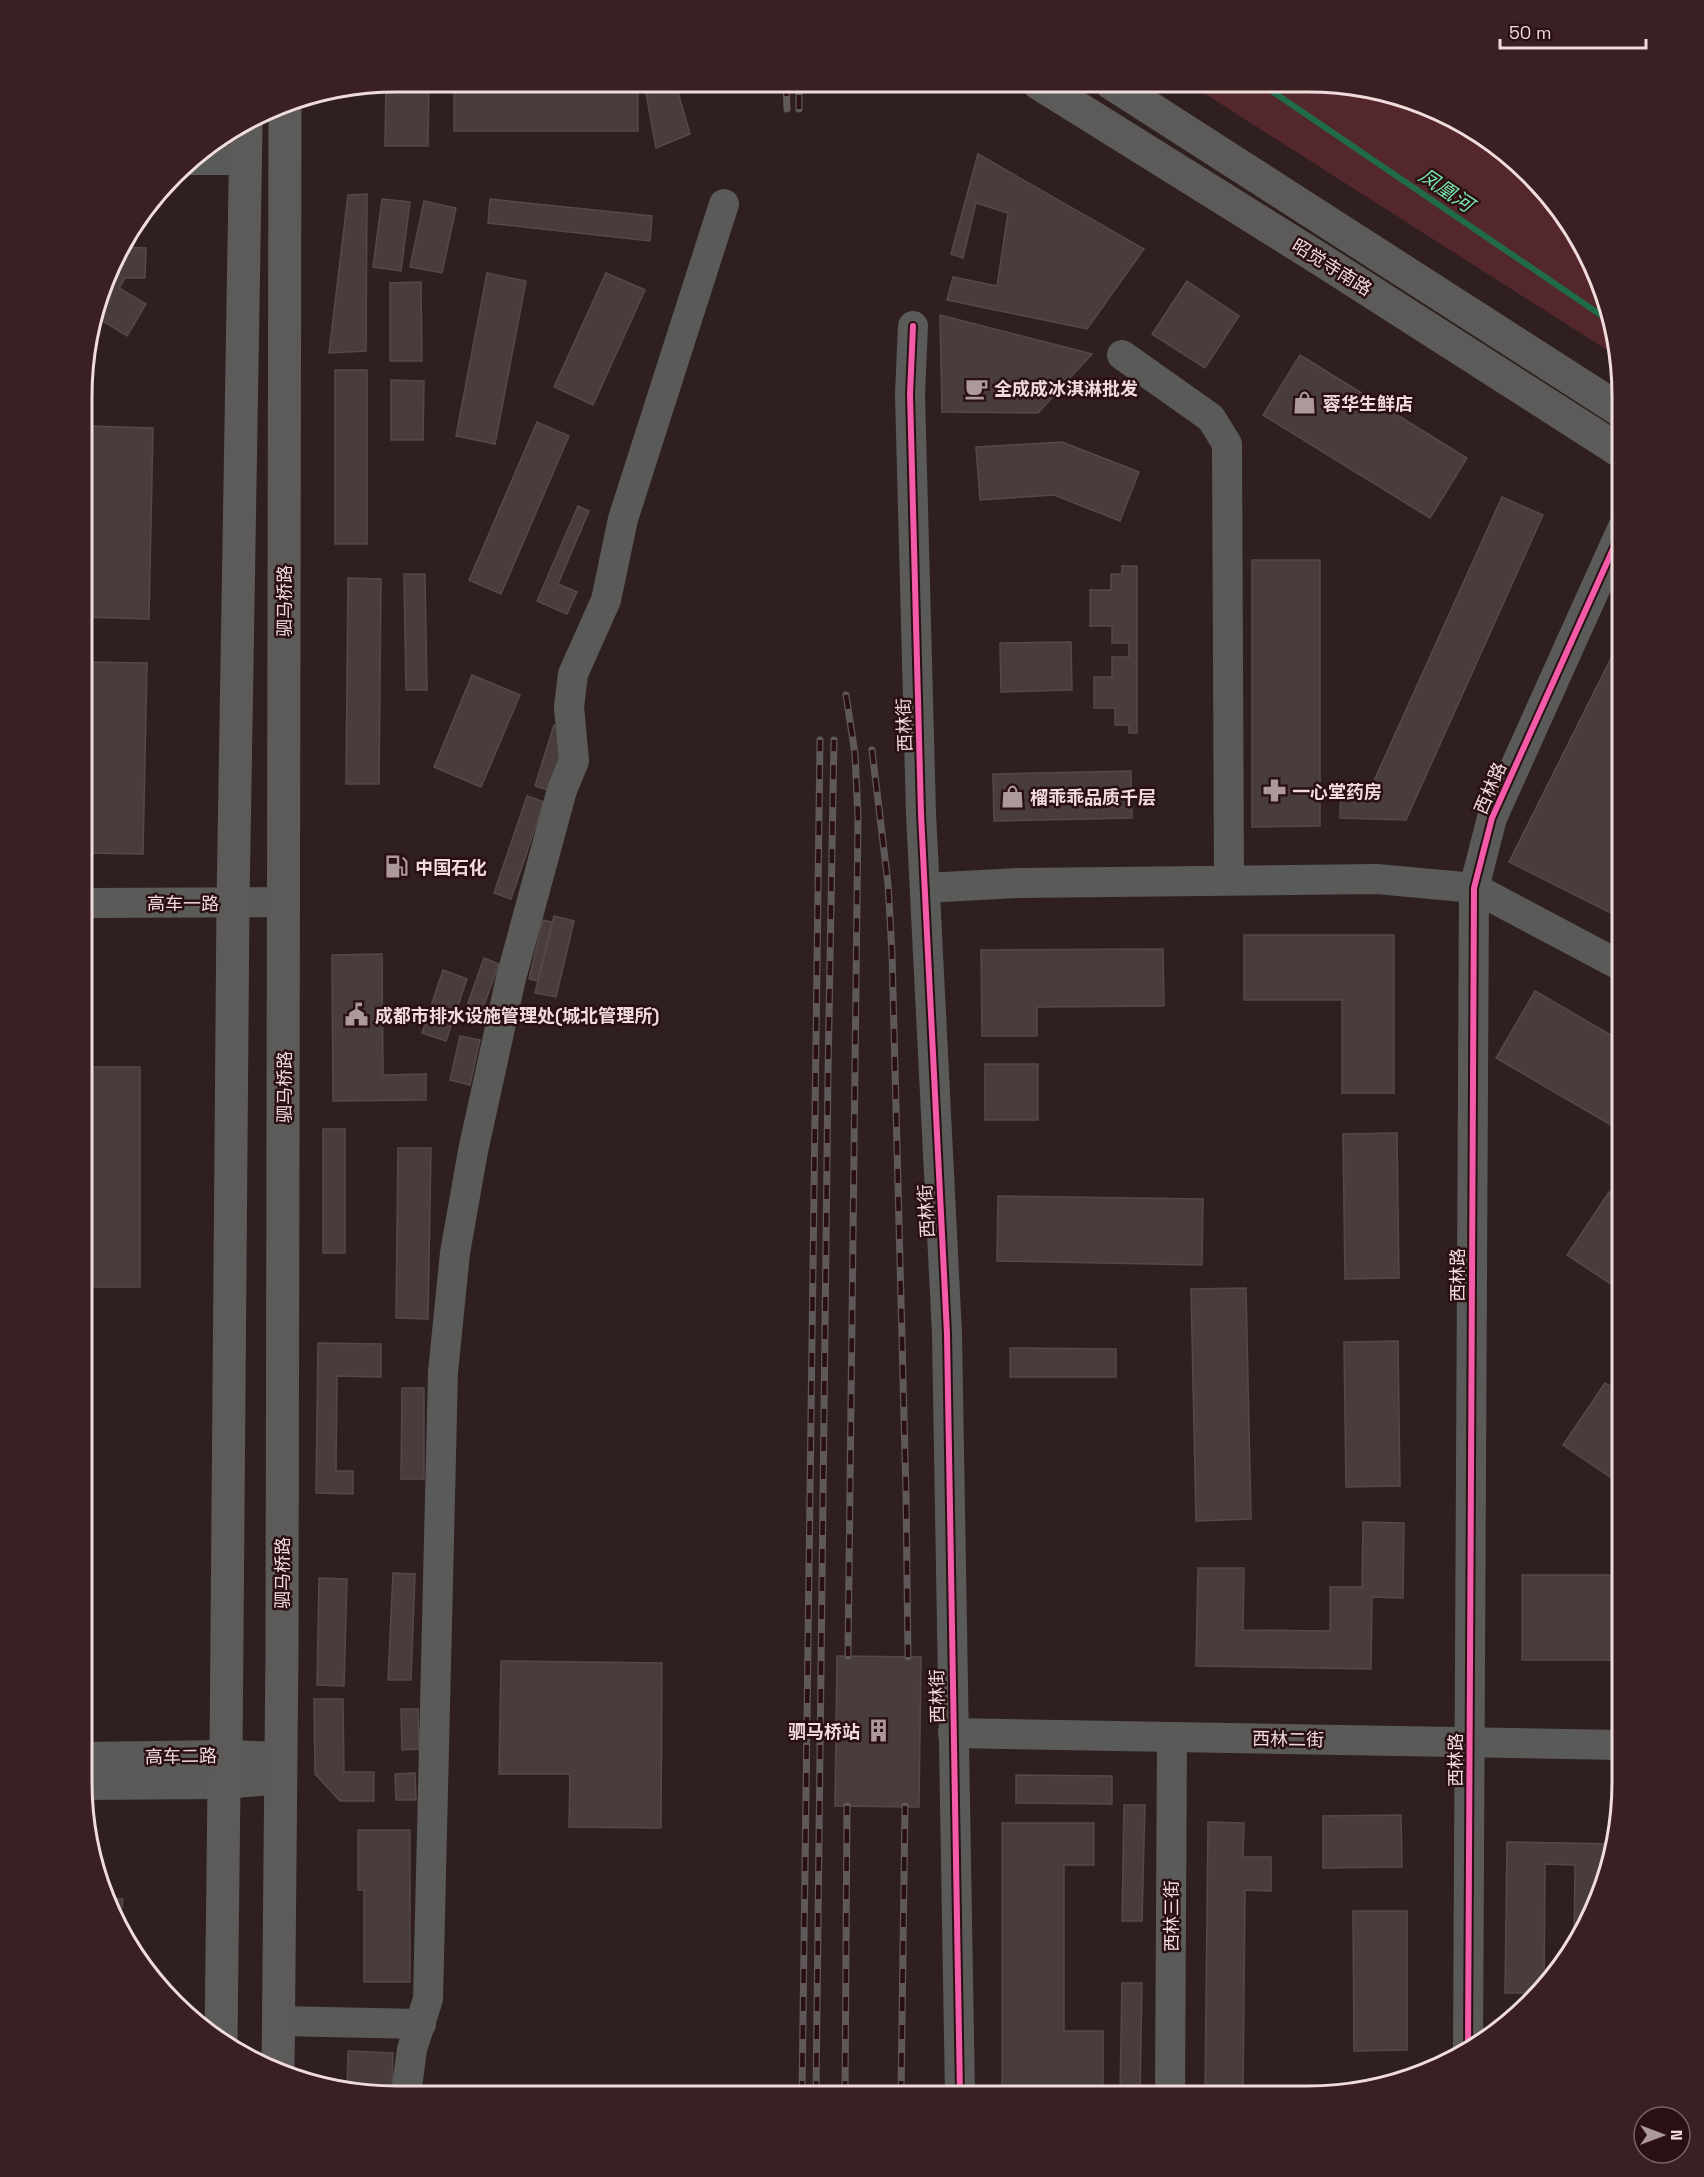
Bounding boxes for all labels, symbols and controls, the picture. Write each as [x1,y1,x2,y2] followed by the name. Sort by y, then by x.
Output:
[1500,12,1646,50] scale bar
[1509,21,1551,44] text: 50 m
[1414,162,1481,220] water label: 凤凰河
[1288,233,1376,301] street label: 昭觉寺南路
[963,375,989,401] cafe icon: 全成成冰淇淋批发
[994,377,1138,400] place label: 全成成冰淇淋批发
[1292,390,1318,416] shop icon: 蓉华生鲜店
[1322,392,1413,415] place label: 蓉华生鲜店
[273,565,296,637] street label: 驷马桥路
[892,698,916,752] street label: 西林街
[1469,759,1511,817] street label: 西林路
[1261,778,1287,804] pharmacy icon: 一心堂药房
[1292,780,1382,803] place label: 一心堂药房
[999,784,1025,810] shop icon: 榴乖乖品质千层
[1030,786,1156,809] place label: 榴乖乖品质千层
[384,854,410,880] fuel station icon: 中国石化
[415,856,487,879] place label: 中国石化
[147,892,219,915] street label: 高车一路
[344,1002,370,1028] public building icon: 成都市排水设施管理处(城北管理所)
[375,1004,659,1027] place label: 成都市排水设施管理处(城北管理所)
[273,1051,296,1123] street label: 驷马桥路
[913,1183,939,1239] street label: 西林街
[1446,1248,1469,1302] street label: 西林路
[271,1537,294,1609] street label: 驷马桥路
[925,1669,949,1723] street label: 西林街
[865,1718,891,1744] building icon: 驷马桥站
[788,1720,860,1743] place label: 驷马桥站
[1252,1727,1324,1751] street label: 西林二街
[1444,1733,1467,1787] street label: 西林路
[145,1744,217,1768] street label: 高车二路
[1160,1880,1183,1952] street label: 西林三街
[1632,2105,1692,2165] north arrow
[1666,2130,1687,2140] text: N

